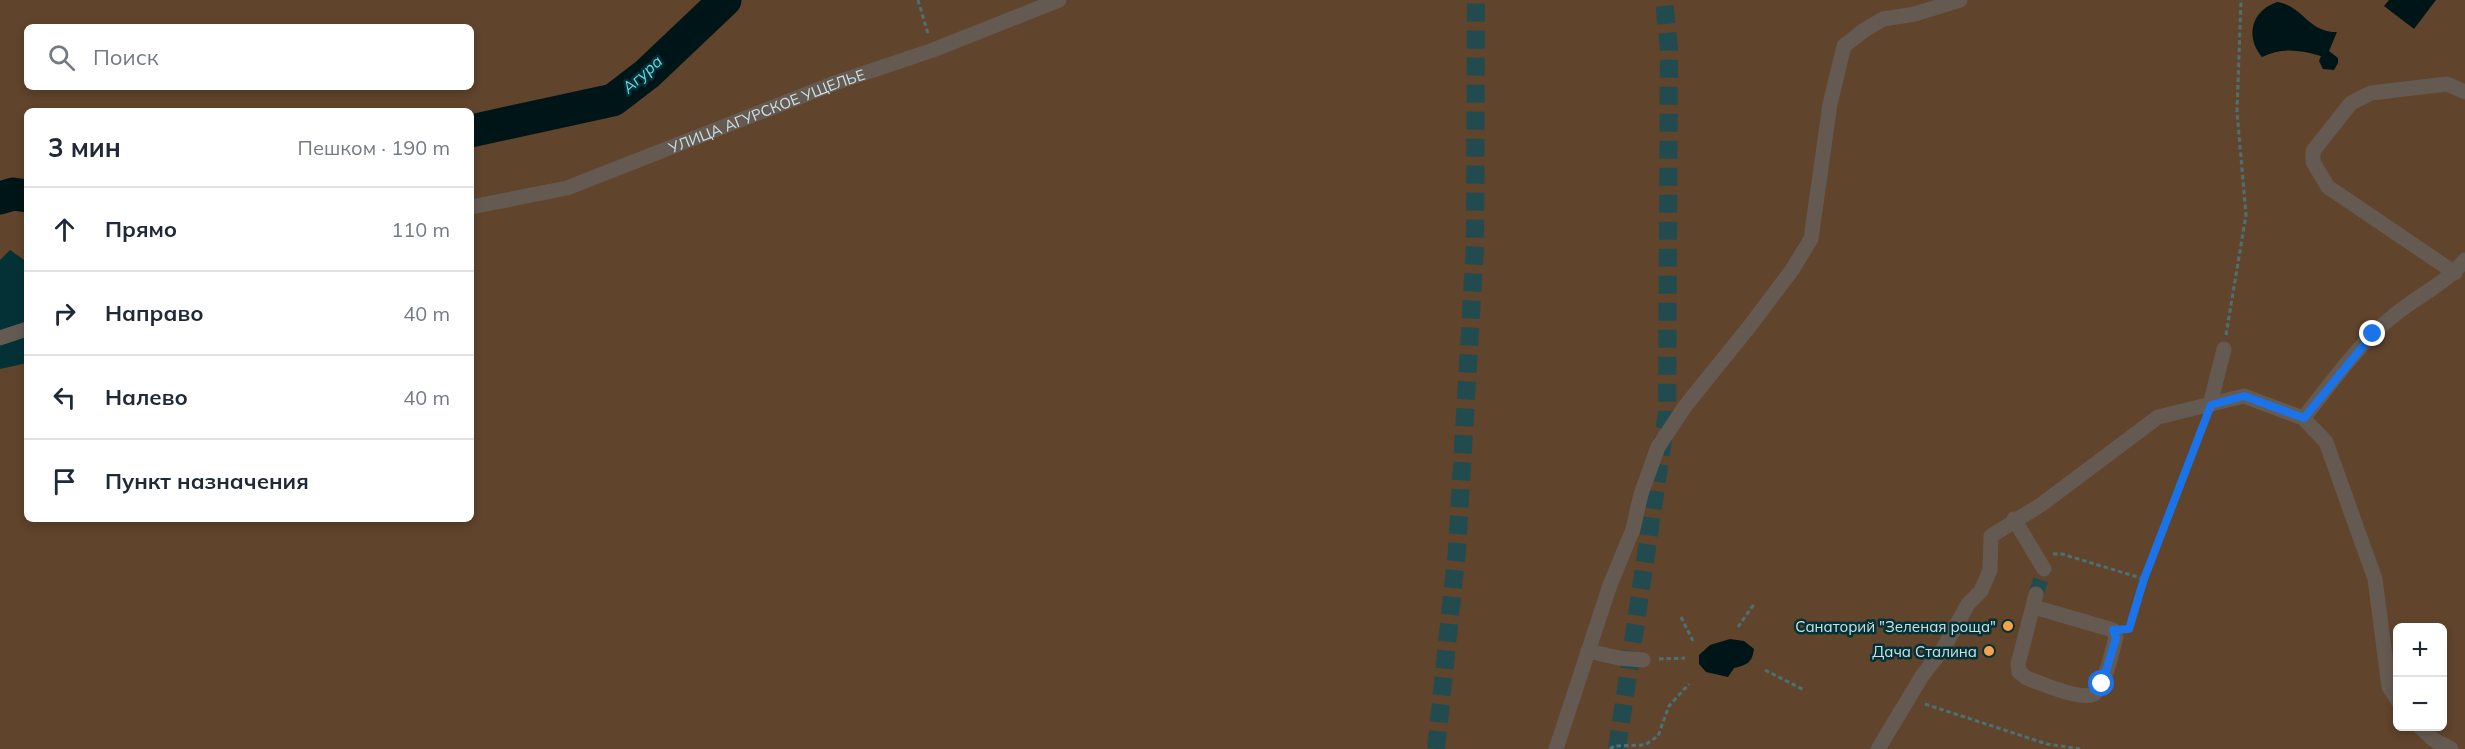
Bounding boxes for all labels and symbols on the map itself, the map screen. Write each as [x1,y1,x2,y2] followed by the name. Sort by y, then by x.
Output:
[617,51,666,98] water label: Агура
[665,64,867,157] street label: УЛИЦА АГУРСКОЕ УЩЕЛЬЕ
[2359,320,2385,346] route end
[1795,617,1996,636] place label: Санаторий "Зеленая роща"
[2001,619,2015,633] marker: Санаторий "Зеленая роща"
[1872,642,1977,661] place label: Дача Сталина
[1982,644,1996,658] marker: Дача Сталина
[2088,670,2114,696] route start

